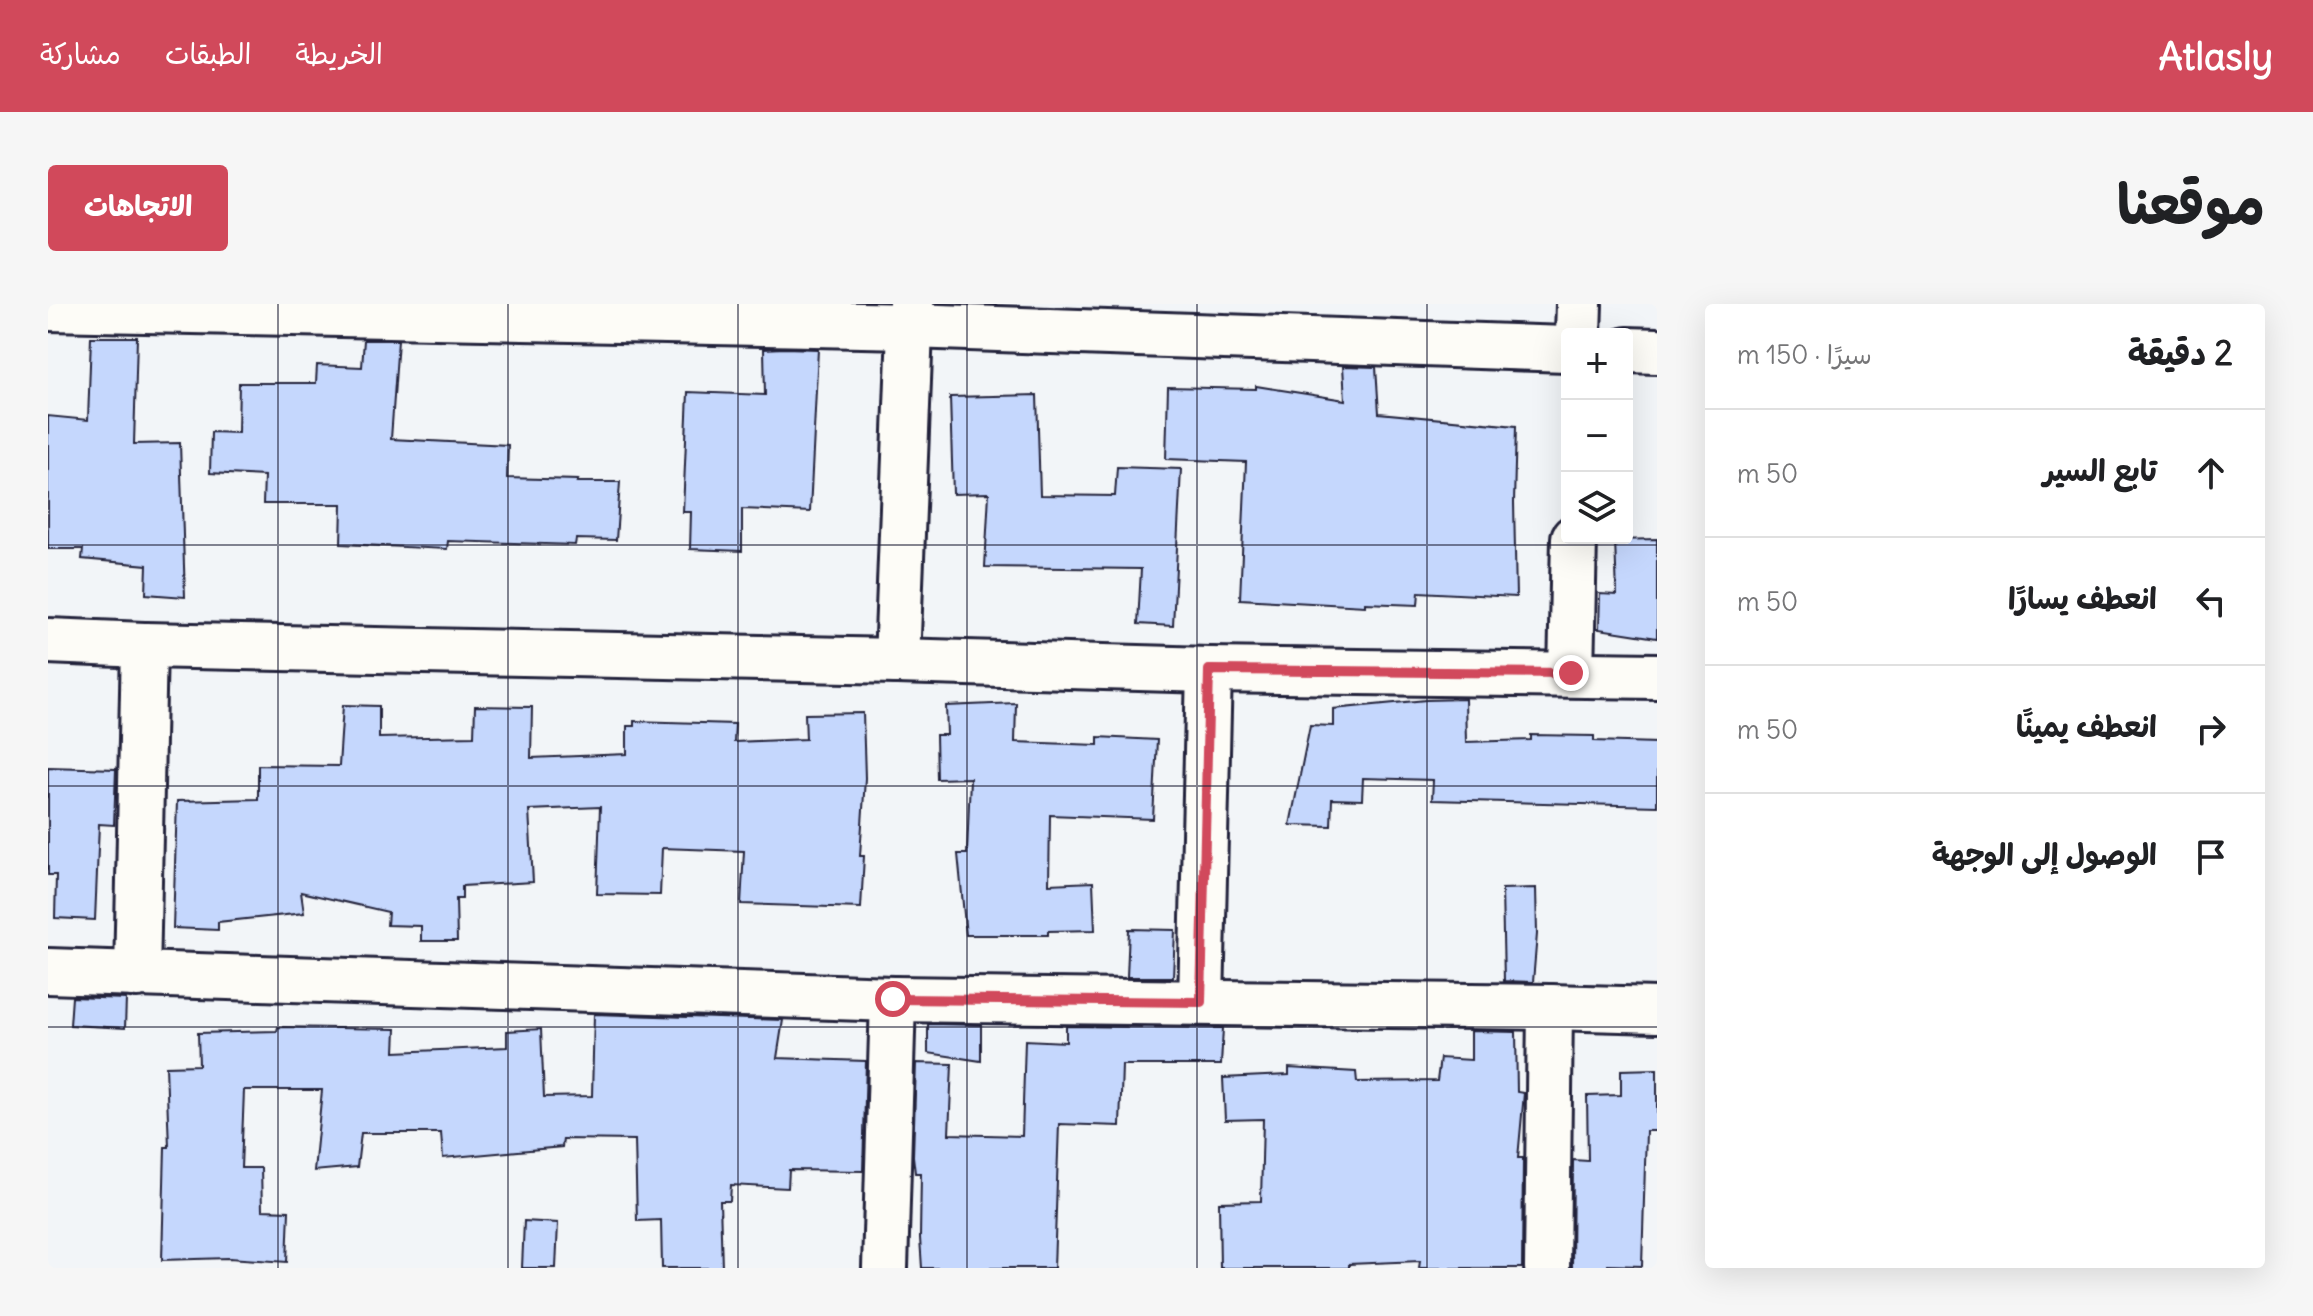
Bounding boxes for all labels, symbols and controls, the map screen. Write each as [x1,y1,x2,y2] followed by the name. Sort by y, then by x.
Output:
[2159,33,2273,80] text: Atlasly
[40,36,121,72] text: مشاركة
[165,36,251,72] text: الطبقات
[295,36,383,72] text: الخريطة
[48,165,228,251] button: الاتجاهات
[2117,169,2265,239] text: موقعنا
[1561,328,1633,544] map controls
[1561,328,1633,400] button: +
[2128,331,2233,374] text: 2 دقيقة
[1737,338,1872,371] text: سيرًا · 150 m
[1561,400,1633,472] button: −
[2043,451,2157,489] text: تابع السير
[2189,451,2233,495] icon: ahead
[1737,457,1798,490] text: 50 m
[1561,472,1633,544] button: layers
[2008,579,2157,617] text: انعطف يسارًا
[2189,579,2233,623] icon: left
[1737,585,1798,618] text: 50 m
[1553,655,1589,691] route end
[2016,707,2157,745] text: انعطف يمينًا
[2189,707,2233,751] icon: right
[1737,713,1798,746] text: 50 m
[1932,835,2157,873] text: الوصول إلى الوجهة
[2189,835,2233,879] icon: arrive
[875,981,911,1017] route start

